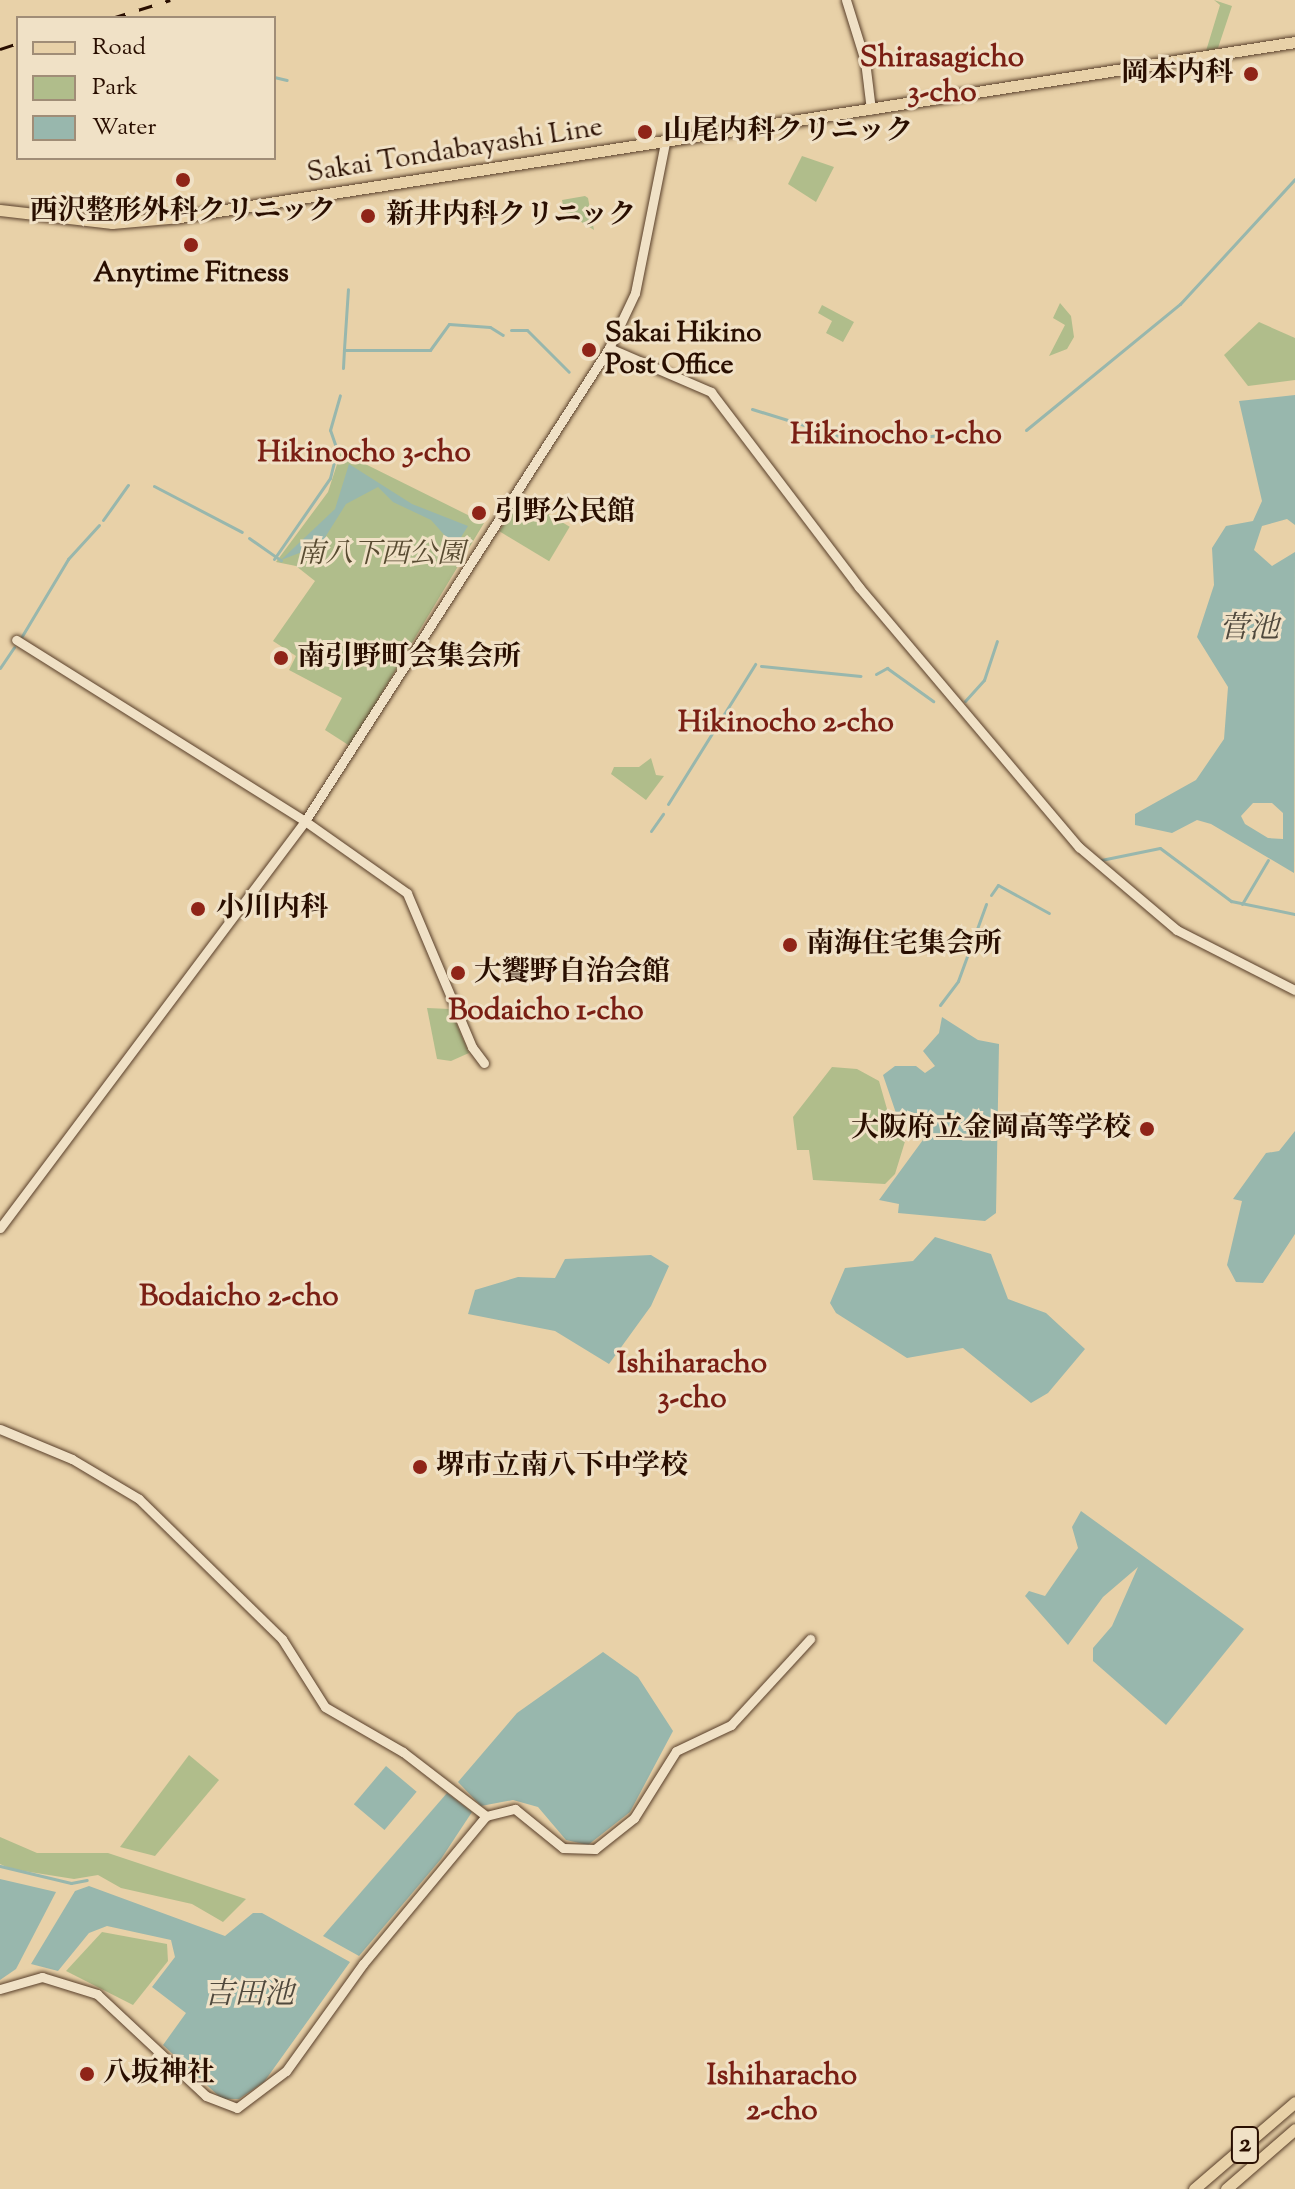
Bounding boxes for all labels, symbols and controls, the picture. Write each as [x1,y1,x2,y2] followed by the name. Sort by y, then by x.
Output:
[16,16,276,160] legend
[92,31,146,65] text: Road
[860,41,1024,112] district label: Shirasagicho 3-cho
[1121,57,1233,91] place label: 岡本内科
[1240,63,1262,85] marker: 岡本内科
[92,71,138,105] text: Park
[92,111,156,145] text: Water
[305,111,605,191] street label: Sakai Tondabayashi Line
[663,115,915,149] place label: 山尾内科クリニック
[634,121,656,143] marker: 山尾内科クリニック
[172,169,194,191] marker: 西沢整形外科クリニック
[29,195,337,229] place label: 西沢整形外科クリニック
[386,199,638,233] place label: 新井内科クリニック
[357,205,379,227] marker: 新井内科クリニック
[182,236,200,254] marker: Anytime Fitness
[93,257,289,291] place label: Anytime Fitness
[605,317,762,383] place label: Sakai Hikino Post Office
[580,341,598,359] marker: Sakai Hikino Post Office
[790,418,1002,454] district label: Hikinocho 1-cho
[257,436,471,472] district label: Hikinocho 3-cho
[495,496,635,530] place label: 引野公民館
[470,504,488,522] marker: 引野公民館
[297,538,465,572] park label: 南八下西公園
[1219,612,1279,648] water label: 菅池
[297,641,521,675] place label: 南引野町会集会所
[272,649,290,667] marker: 南引野町会集会所
[678,706,894,742] district label: Hikinocho 2-cho
[216,892,328,926] place label: 小川内科
[187,898,209,920] marker: 小川内科
[806,928,1002,962] place label: 南海住宅集会所
[781,936,799,954] marker: 南海住宅集会所
[474,956,670,990] place label: 大饗野自治会館
[449,964,467,982] marker: 大饗野自治会館
[448,994,644,1030] district label: Bodaicho 1-cho
[851,1112,1131,1146] place label: 大阪府立金岡高等学校
[1138,1120,1156,1138] marker: 大阪府立金岡高等学校
[139,1280,339,1316] district label: Bodaicho 2-cho
[617,1347,767,1418] district label: Ishiharacho 3-cho
[436,1450,688,1484] place label: 堺市立南八下中学校
[411,1458,429,1476] marker: 堺市立南八下中学校
[204,1978,294,2014] water label: 吉田池
[103,2057,215,2091] place label: 八坂神社
[707,2059,857,2130] district label: Ishiharacho 2-cho
[78,2065,96,2083] marker: 八坂神社
[1229,2123,1261,2167] road number: 2

